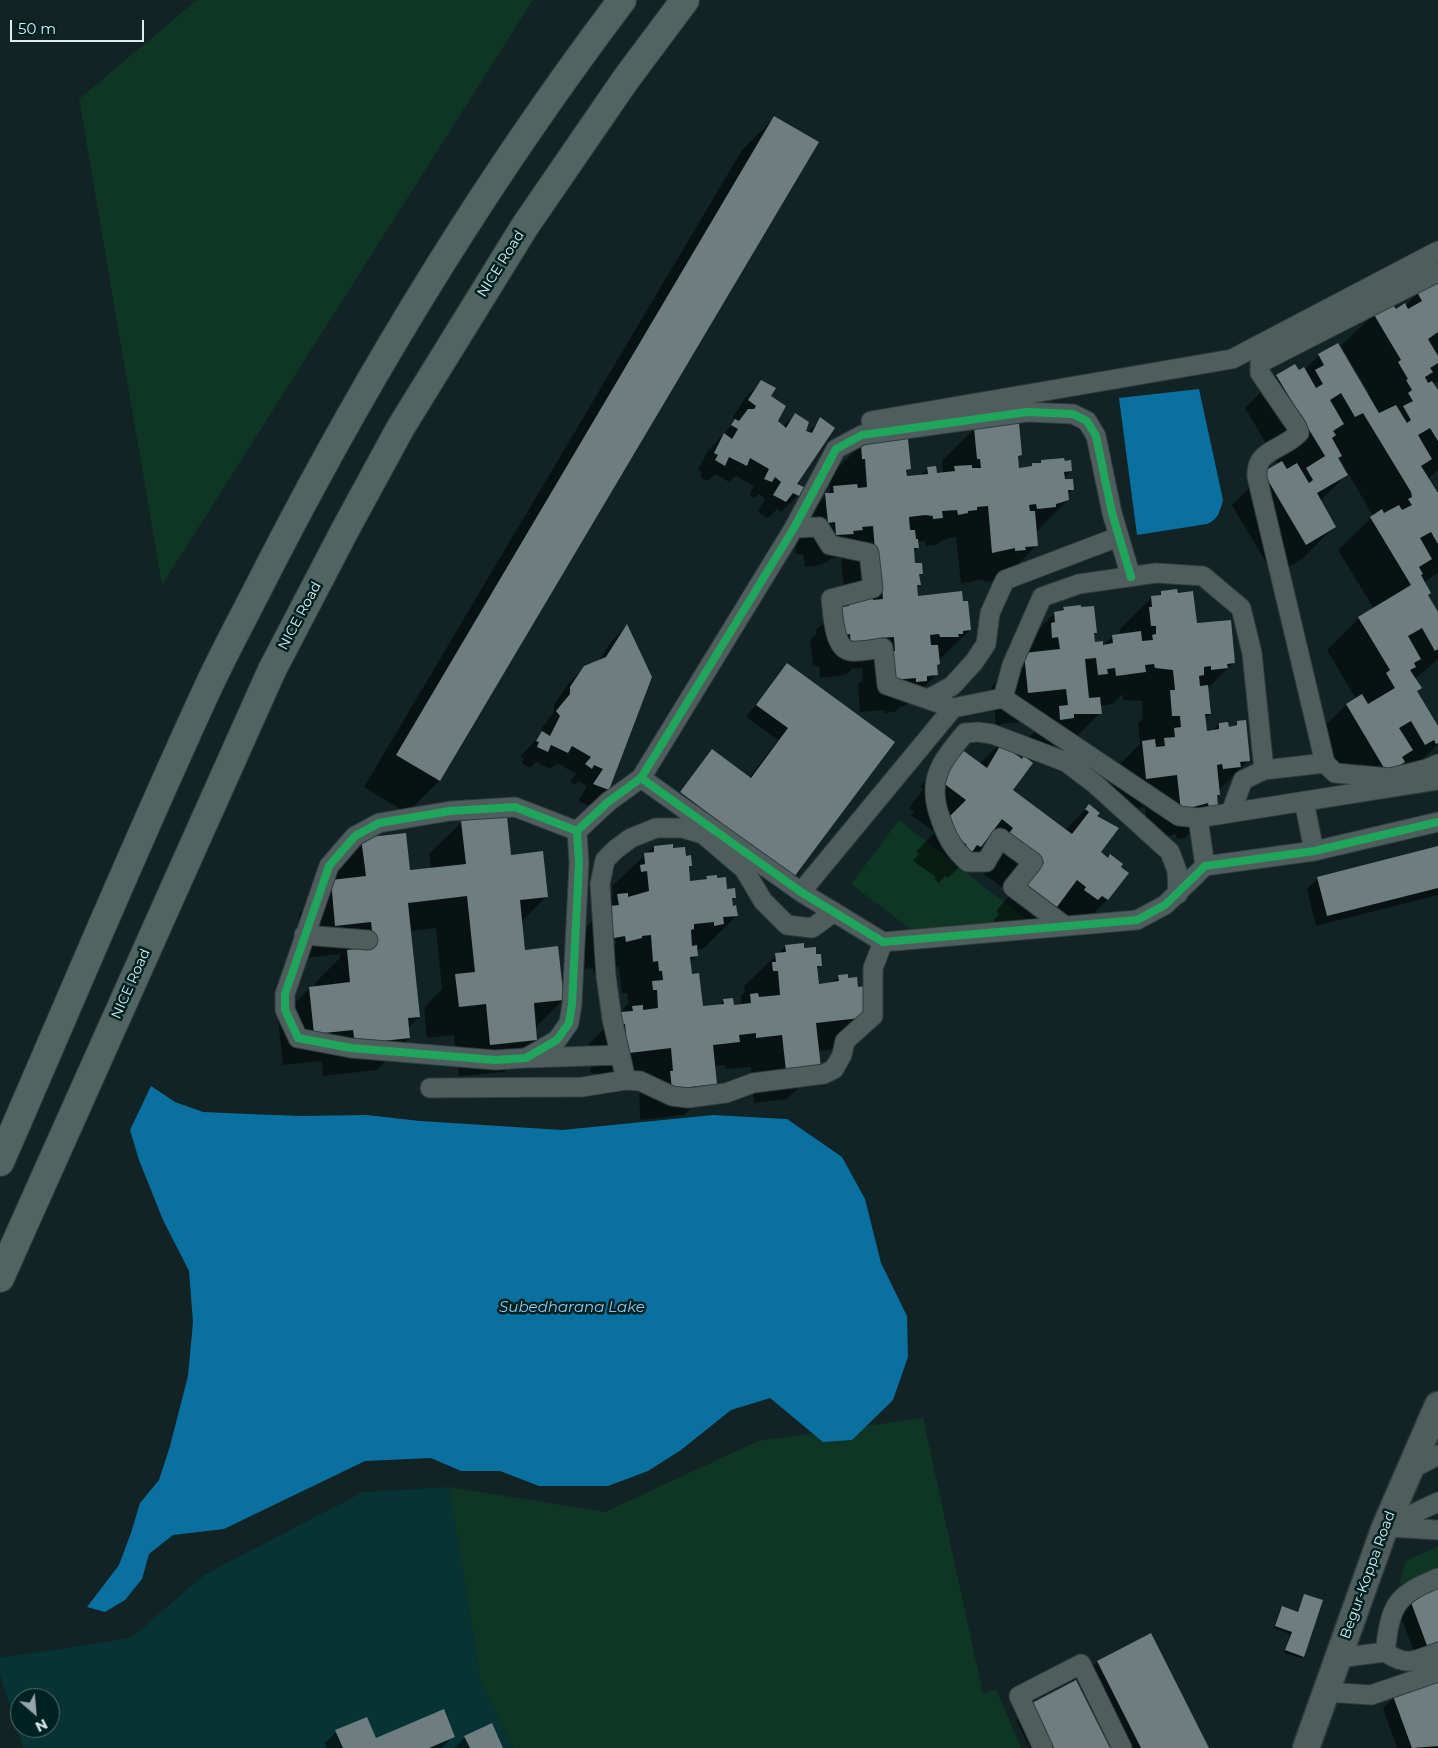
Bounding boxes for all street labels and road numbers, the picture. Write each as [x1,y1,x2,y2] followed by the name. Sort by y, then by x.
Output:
[474,228,528,300] street label: NICE Road
[275,579,325,653] street label: NICE Road
[108,946,154,1022] street label: NICE Road
[1337,1509,1399,1641] street label: Begur-Koppa Road

